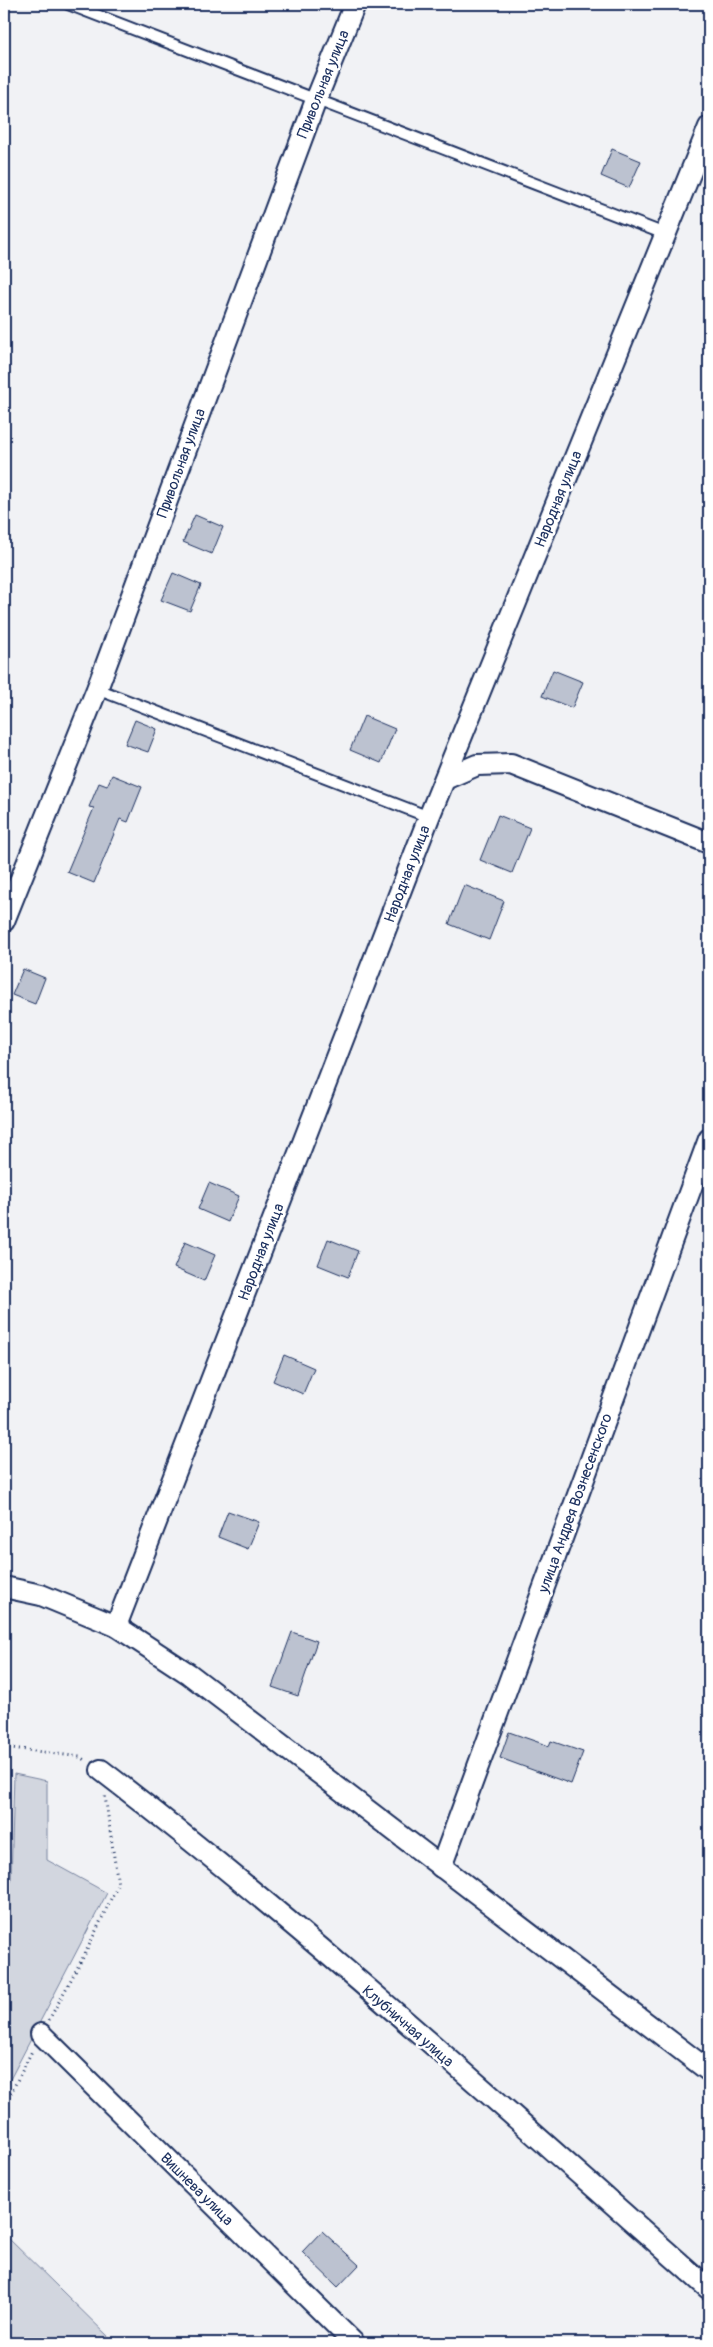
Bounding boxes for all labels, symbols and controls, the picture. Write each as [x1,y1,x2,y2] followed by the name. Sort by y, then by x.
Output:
[293,27,354,141] street label: Привольная улица
[153,406,210,521] street label: Привольная улица
[530,448,587,550] street label: Народная улица
[380,823,435,926] street label: Народная улица
[234,1201,289,1304] street label: Народная улица
[534,1411,617,1596] street label: улица Андрея Вознесенского
[358,1981,457,2071] street label: Клубничная улица
[156,2149,237,2230] street label: Вишнева улица

